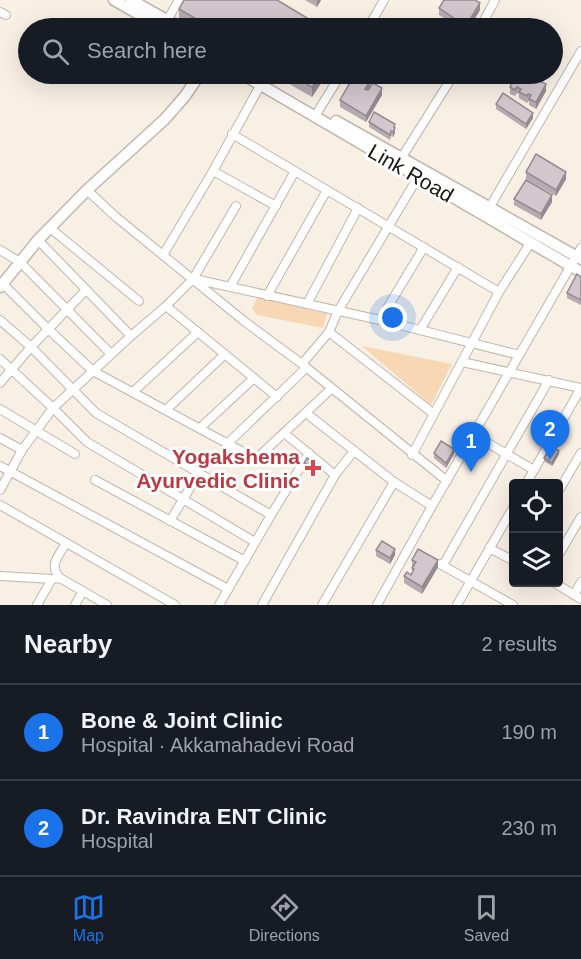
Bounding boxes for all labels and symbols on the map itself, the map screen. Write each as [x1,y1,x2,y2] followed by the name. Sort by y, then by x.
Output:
[364,139,458,207] street label: Link Road
[378,303,407,332] your location
[530,410,570,460] pin: 2
[452,422,490,472] pin: 1
[136,445,300,492] place label: Yogakshema Ayurvedic Clinic
[304,459,322,477] marker: Yogakshema Ayurvedic Clinic

